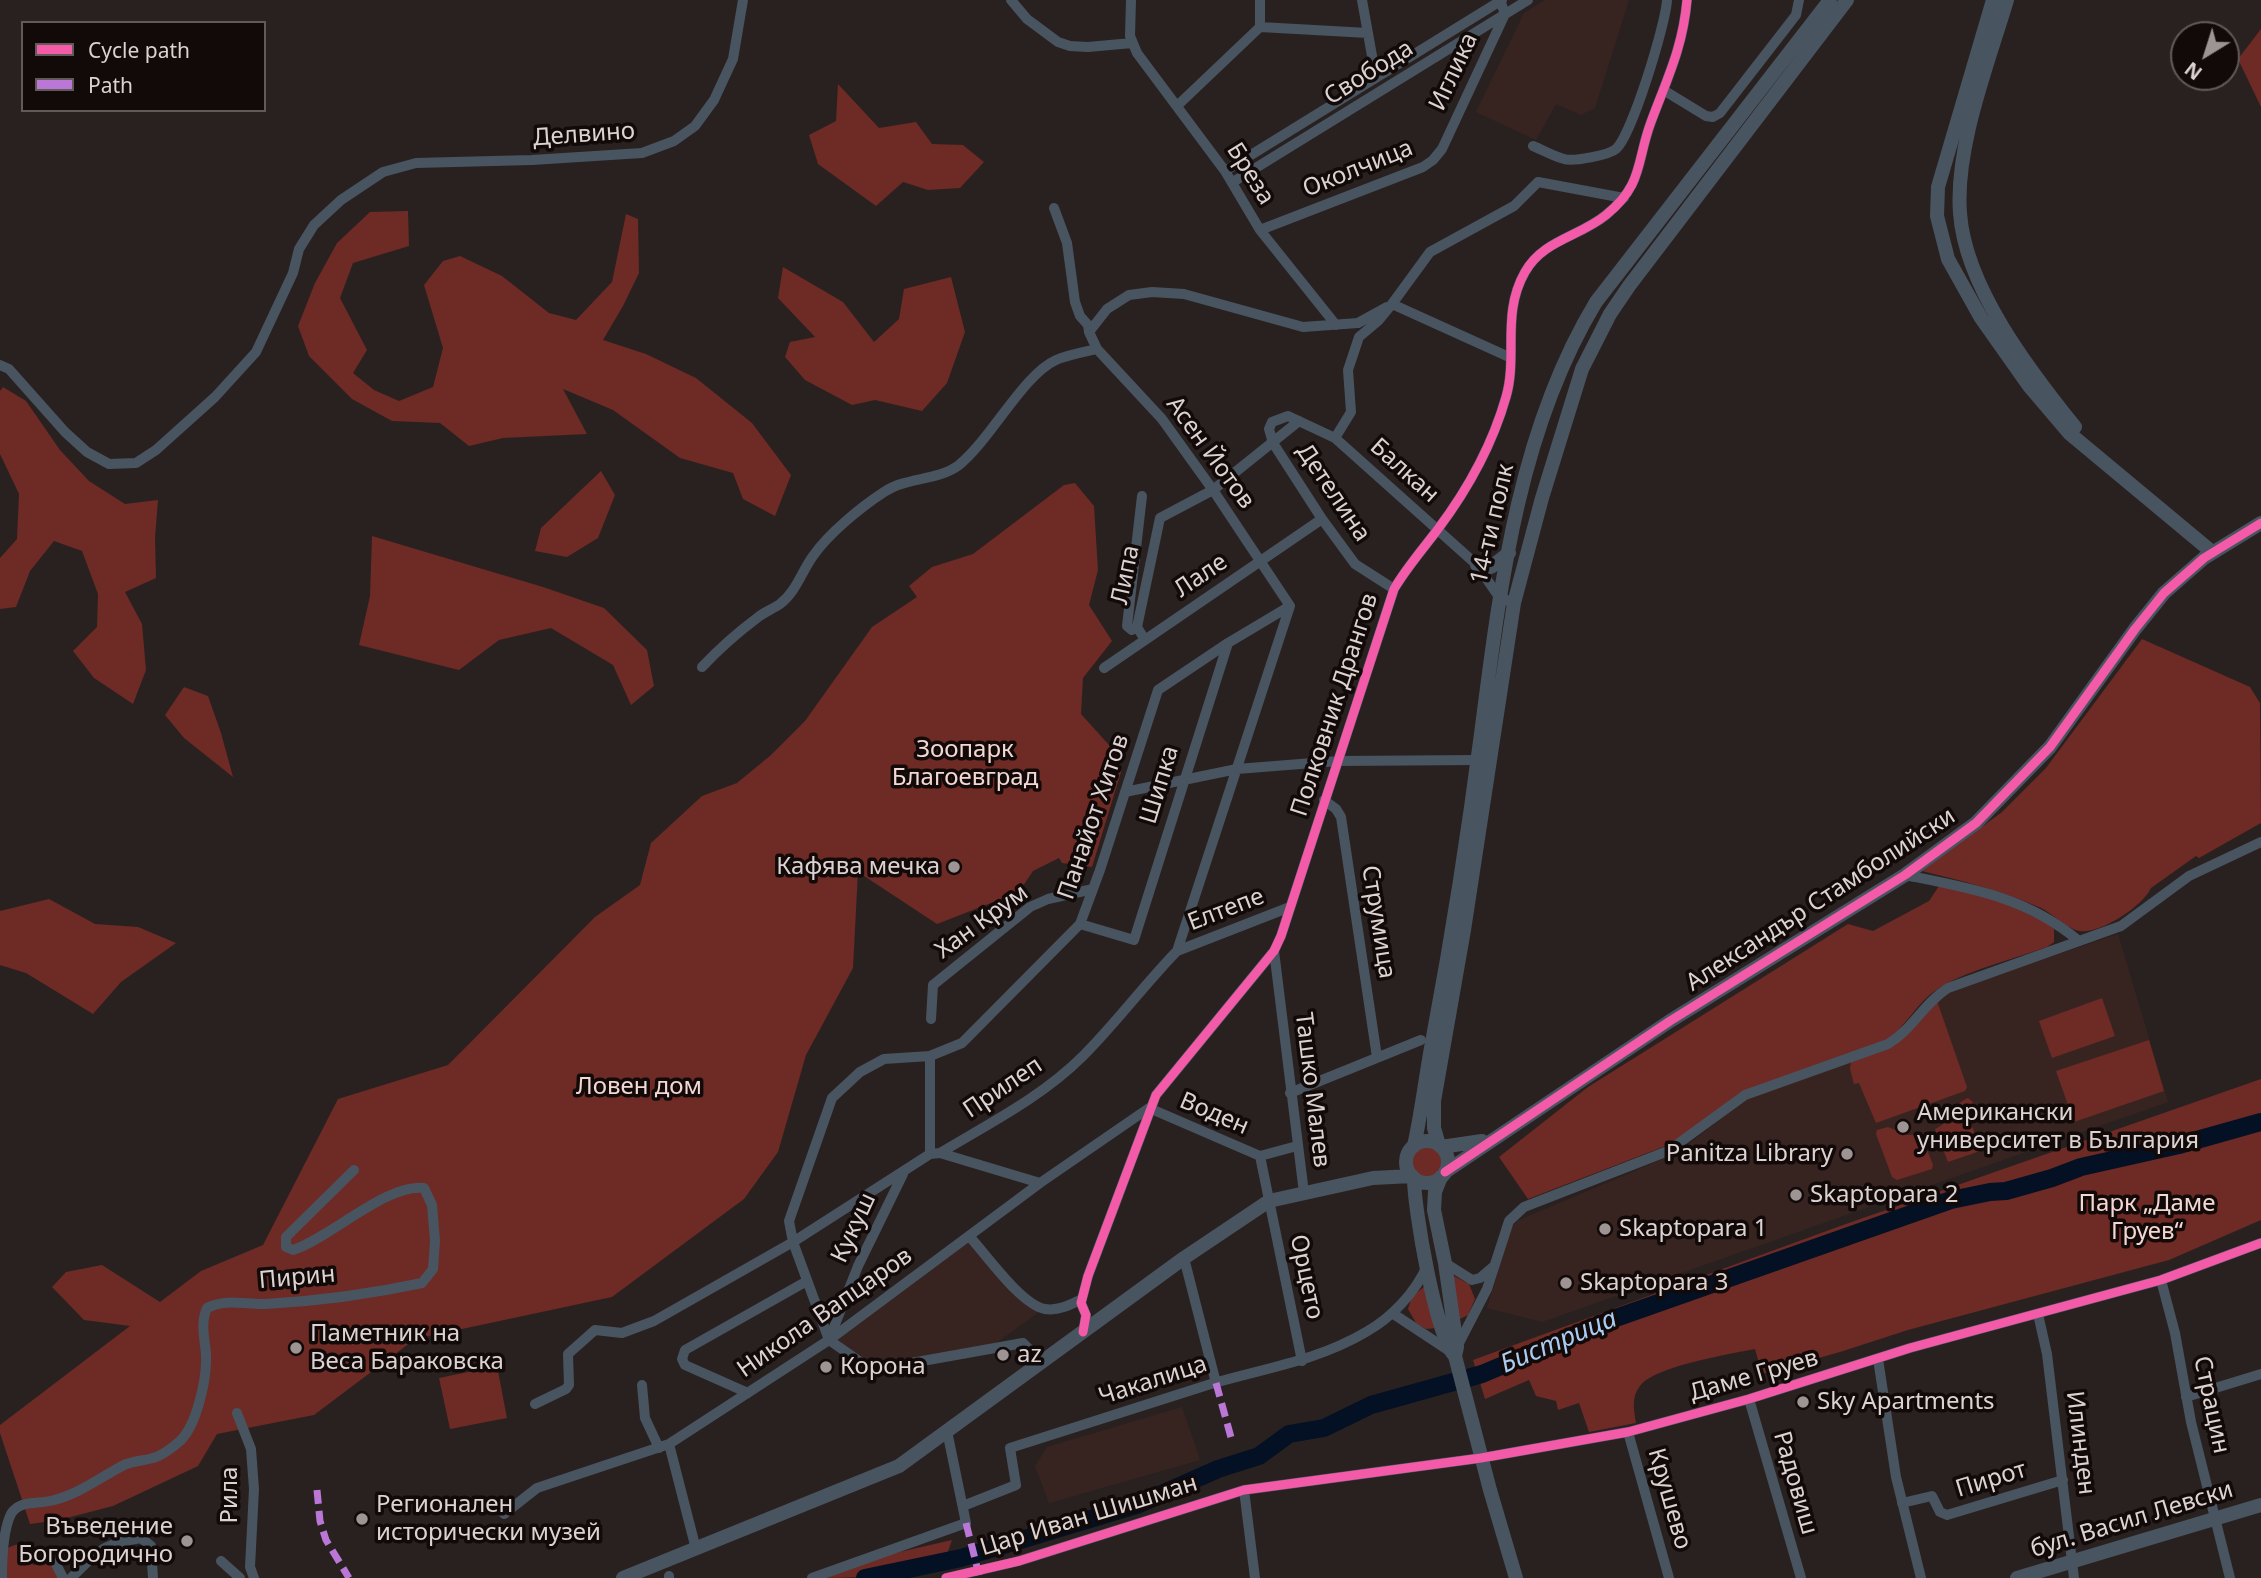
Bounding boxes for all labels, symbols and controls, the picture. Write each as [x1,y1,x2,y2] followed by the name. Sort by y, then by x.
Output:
[21,21,266,112] legend
[2170,21,2240,91] north arrow
[1424,29,1484,115] street label: Иглика
[1319,34,1419,112] street label: Свобода
[88,36,190,64] text: Cycle path
[2179,56,2207,86] text: N
[88,71,133,99] text: Path
[532,117,636,153] street label: Делвино
[1299,134,1417,204] street label: Околчица
[1220,138,1280,210] street label: Бреза
[1160,391,1260,515] street label: Асен Йотов
[1364,433,1444,509] street label: Балкан
[1290,439,1376,547] street label: Детелина
[1465,461,1521,587] street label: 14-ти полк
[1106,543,1146,607] street label: Липа
[1169,548,1233,604] street label: Лале
[1285,590,1385,820] street label: Полковник Дрангов
[1052,730,1136,904] street label: Панайот Хитов
[892,736,1038,792] park label: Зоопарк Благоевград
[1135,743,1185,827] street label: Шипка
[1681,802,1961,998] street label: Александър Стамболийски
[776,853,940,881] place label: Кафява мечка
[946,859,962,875] marker: Кафява мечка
[1355,863,1401,981] street label: Струмица
[930,879,1034,965] street label: Хан Крум
[1184,882,1268,938] street label: Елтепе
[1288,1011,1336,1169] street label: Ташко Малев
[958,1051,1048,1125] street label: Прилеп
[576,1073,702,1101] park label: Ловен дом
[1175,1087,1253,1141] street label: Воден
[1917,1099,2199,1155] place label: Американски университет в България
[1895,1119,1911,1135] marker: Американски университет в България
[1666,1140,1833,1168] place label: Panitza Library
[1839,1146,1855,1162] marker: Panitza Library
[1810,1181,1958,1209] place label: Skaptopara 2
[1788,1187,1804,1203] marker: Skaptopara 2
[825,1189,883,1267] street label: Кукуш
[2079,1190,2215,1246] park label: Парк „Даме Груев“
[1619,1215,1767,1243] place label: Skaptopara 1
[1597,1221,1613,1237] marker: Skaptopara 1
[1283,1232,1329,1322] street label: Орцето
[732,1242,918,1384] street label: Никола Вапцаров
[258,1260,336,1296] street label: Пирин
[1580,1269,1728,1297] place label: Skaptopara 3
[1558,1275,1574,1291] marker: Skaptopara 3
[1496,1304,1622,1380] water label: Бистрица
[310,1320,504,1376] place label: Паметник на Веса Бараковска
[288,1340,304,1356] marker: Паметник на Веса Бараковска
[1017,1341,1042,1369] place label: az
[1686,1344,1822,1408] street label: Даме Груев
[995,1347,1011,1363] marker: az
[1095,1350,1211,1412] street label: Чакалица
[840,1353,926,1381] place label: Корона
[2187,1354,2235,1456] street label: Страцин
[818,1359,834,1375] marker: Корона
[1817,1388,1995,1416] place label: Sky Apartments
[2059,1389,2101,1497] street label: Илинден
[1795,1394,1811,1410] marker: Sky Apartments
[1767,1428,1823,1538] street label: Радовиш
[1641,1445,1697,1553] street label: Крушево
[1952,1456,2030,1504] street label: Пирот
[216,1467,244,1523] street label: Рила
[977,1469,1201,1563] street label: Цар Иван Шишман
[2027,1475,2237,1565] street label: бул. Васил Левски
[376,1491,601,1547] place label: Регионален исторически музей
[354,1511,370,1527] marker: Регионален исторически музей
[18,1513,173,1569] place label: Въведение Богородично
[179,1533,195,1549] marker: Въведение Богородично

